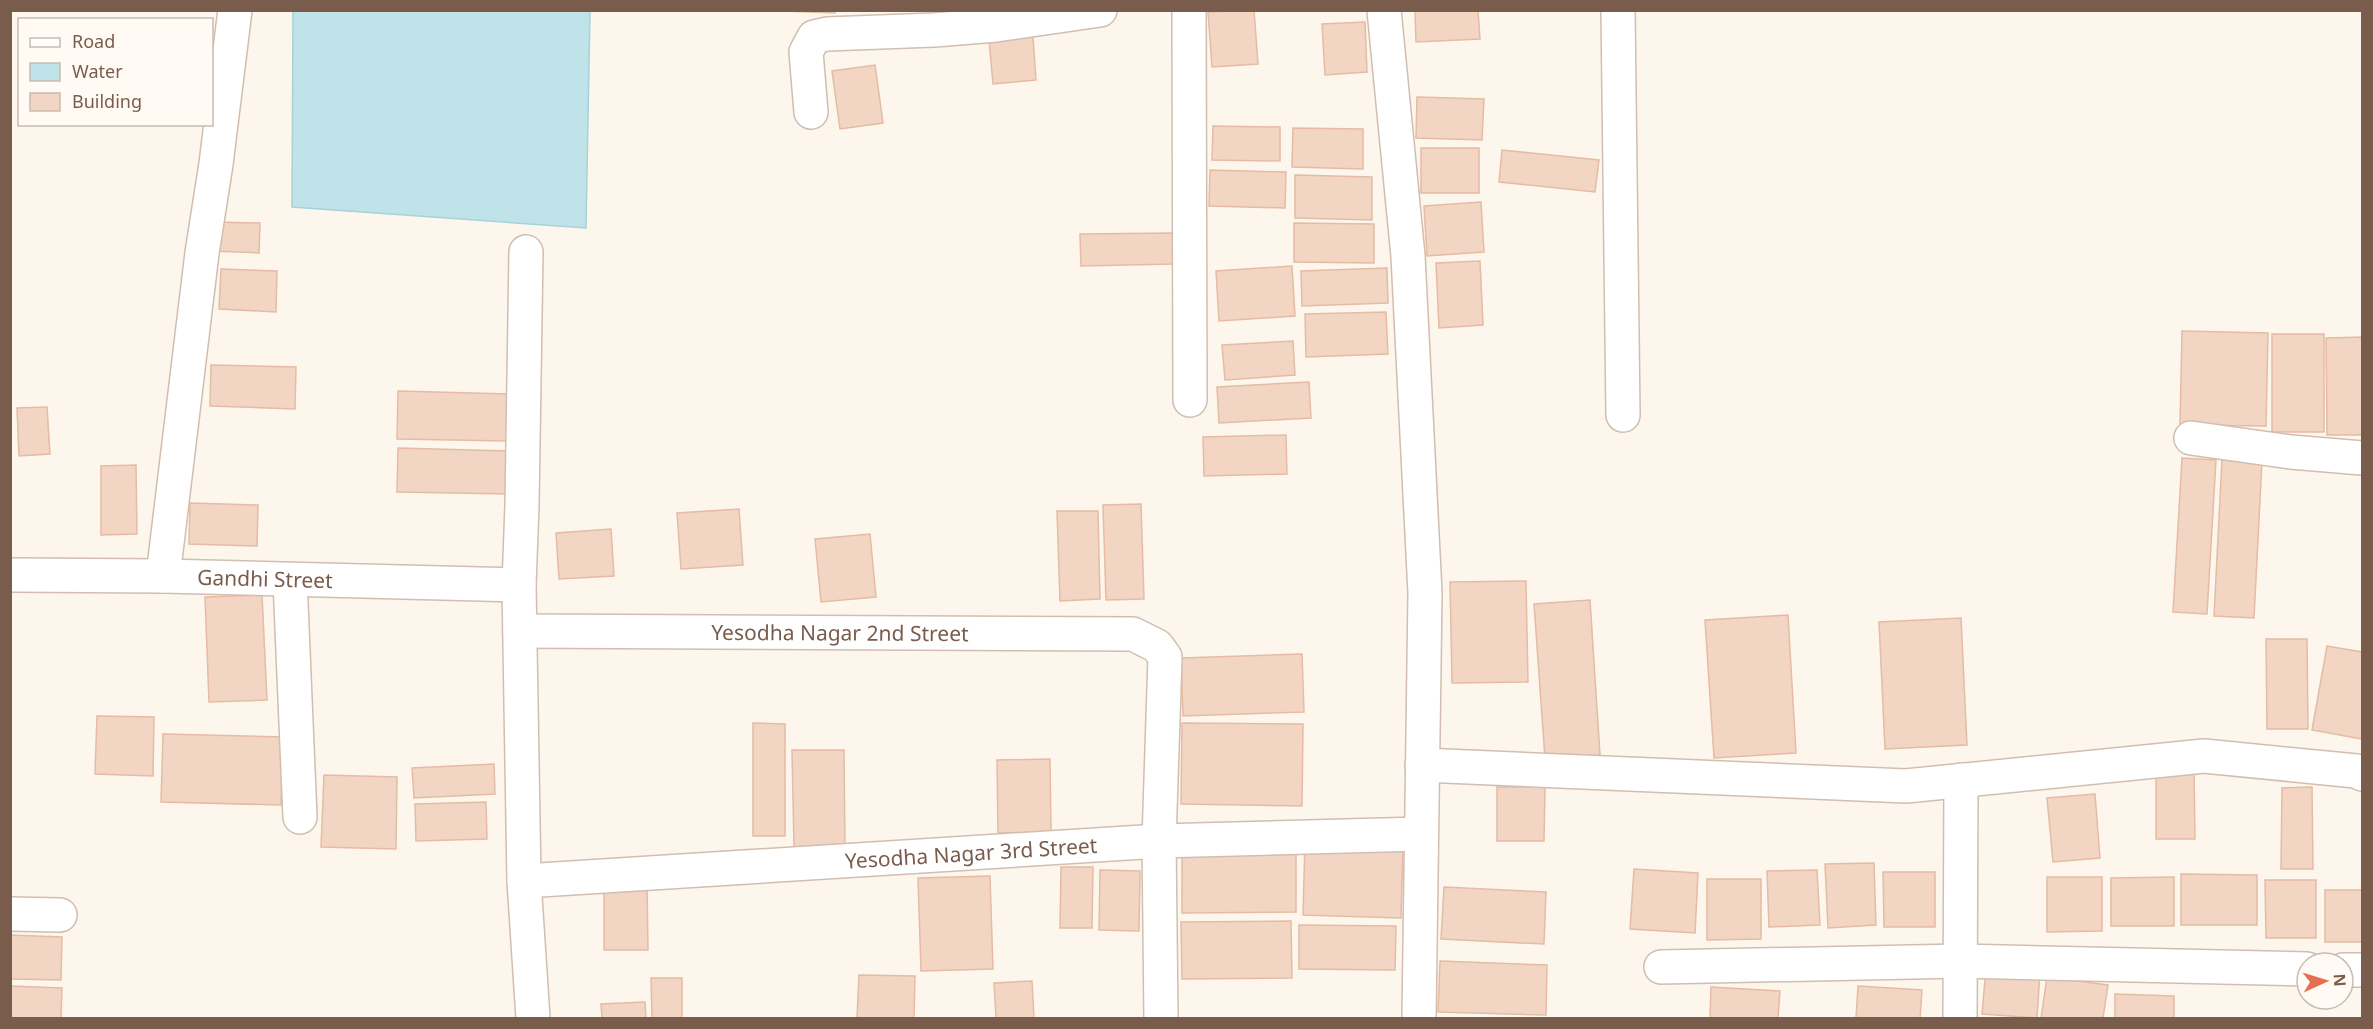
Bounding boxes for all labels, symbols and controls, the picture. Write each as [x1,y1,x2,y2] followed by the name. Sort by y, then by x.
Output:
[18,18,213,126] legend
[72,29,115,53] text: Road
[72,59,123,83] text: Water
[72,89,142,113] text: Building
[197,563,333,594] street label: Gandhi Street
[711,618,969,647] street label: Yesodha Nagar 2nd Street
[844,831,1098,875] street label: Yesodha Nagar 3rd Street
[2295,951,2355,1011] north arrow
[2329,973,2351,987] text: N

